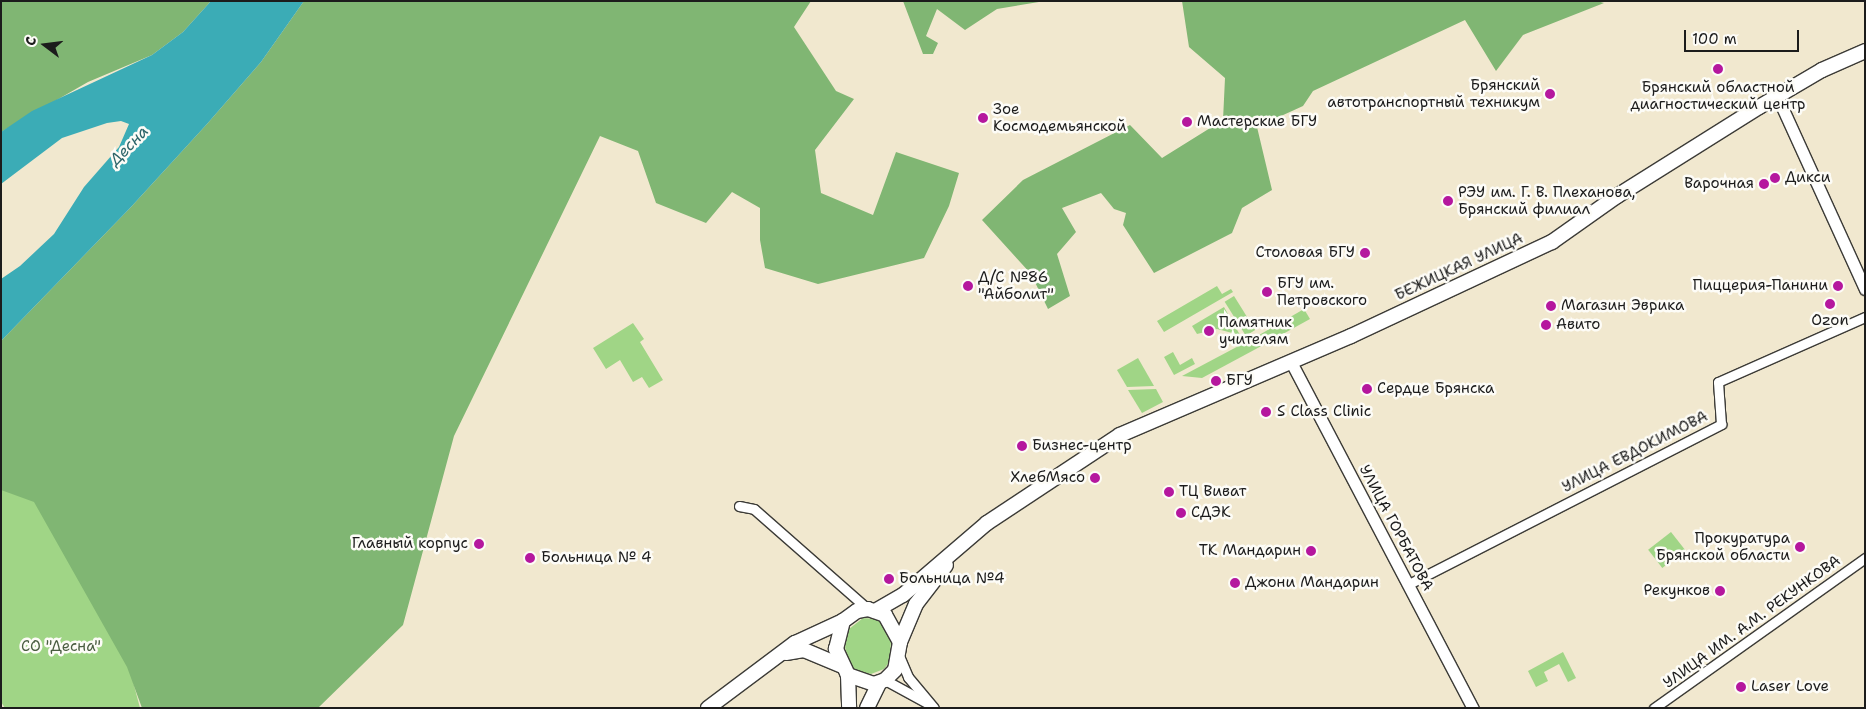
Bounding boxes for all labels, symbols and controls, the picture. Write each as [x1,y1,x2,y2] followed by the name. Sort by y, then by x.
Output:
[20,20,70,70] north arrow
[1686,20,1801,52] scale bar
[1692,29,1737,49] text: 100 m
[21,35,40,48] text: С
[1711,62,1725,76] marker: Брянский областной диагностический центр
[1327,76,1540,111] place label: Брянский автотранспортный техникум
[1630,78,1806,113] place label: Брянский областной диагностический центр
[1544,88,1556,100] marker: Брянский автотранспортный техникум
[993,100,1126,135] place label: Зое Космодемьянской
[977,112,989,124] marker: Зое Космодемьянской
[1197,113,1317,131] place label: Мастерские БГУ
[1181,116,1193,128] marker: Мастерские БГУ
[105,122,153,170] water label: Десна
[1785,169,1831,187] place label: Дикси
[1769,172,1781,184] marker: Дикси
[1684,175,1754,193] place label: Варочная
[1758,178,1770,190] marker: Варочная
[1458,183,1635,218] place label: РЭУ им. Г. В. Плеханова, Брянский филиал
[1442,195,1454,207] marker: РЭУ им. Г. В. Плеханова, Брянский филиал
[1392,229,1526,305] street label: БЕЖИЦКАЯ УЛИЦА
[1256,244,1355,262] place label: Столовая БГУ
[1359,247,1371,259] marker: Столовая БГУ
[978,268,1054,303] place label: Д/С №86 "Айболит"
[1277,274,1367,309] place label: БГУ им. Петровского
[1693,277,1828,295] place label: Пиццерия-Панини
[962,280,974,292] marker: Д/С №86 "Айболит"
[1832,280,1844,292] marker: Пиццерия-Панини
[1261,286,1273,298] marker: БГУ им. Петровского
[1561,297,1684,315] place label: Магазин Эврика
[1824,298,1836,310] marker: Ozon
[1545,300,1557,312] marker: Магазин Эврика
[1811,312,1849,330] place label: Ozon
[1219,313,1292,348] place label: Памятник учителям
[1556,316,1600,334] place label: Авито
[1540,319,1552,331] marker: Авито
[1203,325,1215,337] marker: Памятник учителям
[1226,372,1253,390] place label: БГУ
[1210,375,1222,387] marker: БГУ
[1377,380,1494,398] place label: Сердце Брянска
[1361,383,1373,395] marker: Сердце Брянска
[1277,403,1371,421] place label: S Class Clinic
[1259,405,1273,419] marker: S Class Clinic
[1559,407,1711,497] street label: УЛИЦА ЕВДОКИМОВА
[1032,437,1132,455] place label: Бизнес-центр
[1016,440,1028,452] marker: Бизнес-центр
[1355,462,1437,594] street label: УЛИЦА ГОРБАТОВА
[1010,469,1085,487] place label: ХлебМясо
[1089,472,1101,484] marker: ХлебМясо
[1179,483,1246,501] place label: ТЦ Виват
[1163,486,1175,498] marker: ТЦ Виват
[1191,504,1231,522] place label: СДЭК
[1175,507,1187,519] marker: СДЭК
[1656,529,1790,564] place label: Прокуратура Брянской области
[352,535,468,553] place label: Главный корпус
[472,537,486,551] marker: Главный корпус
[1794,541,1806,553] marker: Прокуратура Брянской области
[1199,542,1301,560] place label: ТК Мандарин
[1305,545,1317,557] marker: ТК Мандарин
[541,549,652,567] place label: Больница № 4
[523,551,537,565] marker: Больница № 4
[1660,552,1844,692] street label: УЛИЦА ИМ. А.М. РЕКУНКОВА
[899,570,1004,588] place label: Больница №4
[883,573,895,585] marker: Больница №4
[1245,574,1379,592] place label: Джони Мандарин
[1229,577,1241,589] marker: Джони Мандарин
[1644,582,1710,600] place label: Рекунков
[1714,585,1726,597] marker: Рекунков
[21,638,101,656] park label: СО "Десна"
[1751,678,1829,696] place label: Laser Love
[1735,681,1747,693] marker: Laser Love

